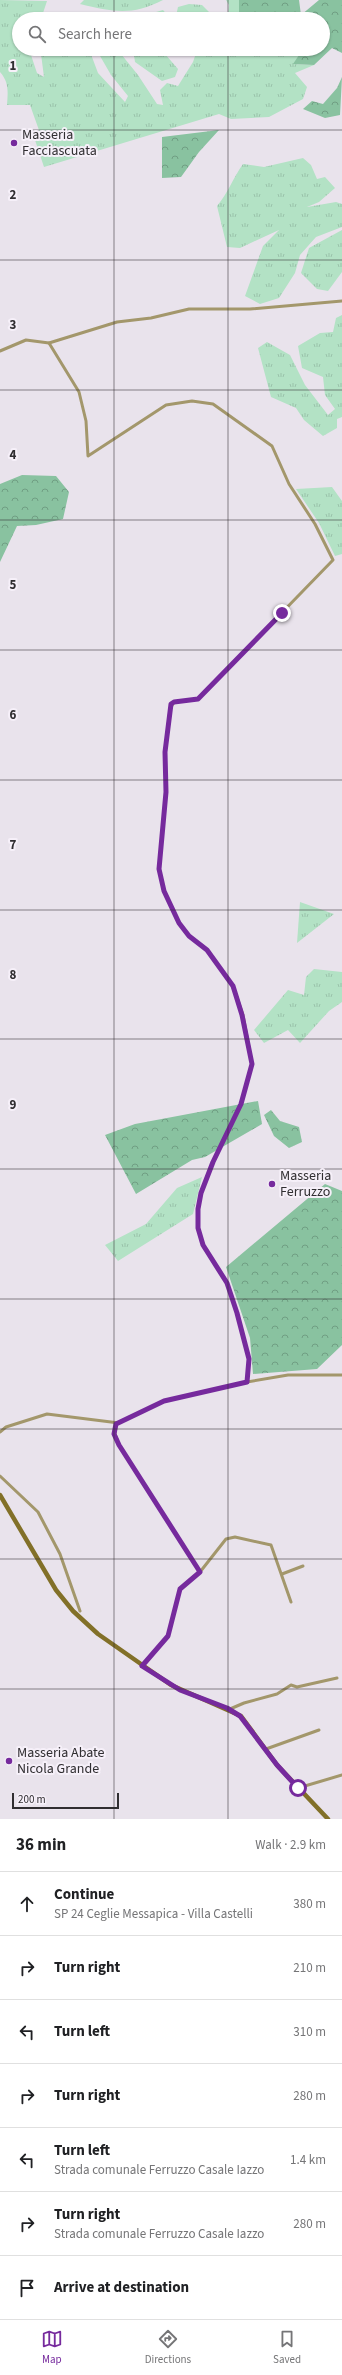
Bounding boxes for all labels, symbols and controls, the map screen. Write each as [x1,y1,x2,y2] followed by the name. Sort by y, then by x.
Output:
[12,12,330,56] search box
[26,23,48,45] icon: search
[58,24,132,45] text: Search here
[10,57,17,75] text: 1
[22,125,97,161] place label: Masseria Facciascuata
[9,138,19,148] marker: Masseria Facciascuata
[10,186,17,204] text: 2
[10,316,17,334] text: 3
[10,446,17,464] text: 4
[10,576,17,594] text: 5
[273,604,291,622] route end
[10,706,17,724] text: 6
[10,836,17,854] text: 7
[10,966,17,984] text: 8
[10,1096,17,1114] text: 9
[280,1166,331,1202] place label: Masseria Ferruzzo
[267,1179,277,1189] marker: Masseria Ferruzzo
[17,1743,105,1779] place label: Masseria Abate Nicola Grande
[4,1756,14,1766] marker: Masseria Abate Nicola Grande
[289,1779,307,1797] route start
[12,1791,119,1810] scale bar
[18,1792,46,1807] text: 200 m
[16,1833,66,1857] text: 36 min
[255,1836,326,1854] text: Walk · 2.9 km
[54,1884,114,1905] text: Continue
[16,1893,38,1915] icon: ahead
[293,1895,326,1913] text: 380 m
[54,1905,253,1923] text: SP 24 Ceglie Messapica - Villa Castelli
[16,1957,38,1979] icon: right
[54,1957,120,1978] text: Turn right
[293,1959,326,1977] text: 210 m
[16,2021,38,2043] icon: left
[54,2021,110,2042] text: Turn left
[293,2023,326,2041] text: 310 m
[16,2085,38,2107] icon: right
[54,2085,120,2106] text: Turn right
[293,2087,326,2105] text: 280 m
[54,2140,110,2161] text: Turn left
[16,2149,38,2171] icon: left
[290,2151,326,2169] text: 1.4 km
[54,2161,264,2179] text: Strada comunale Ferruzzo Casale Iazzo
[54,2204,120,2225] text: Turn right
[16,2213,38,2235] icon: right
[293,2215,326,2233] text: 280 m
[54,2225,264,2243] text: Strada comunale Ferruzzo Casale Iazzo
[16,2277,38,2299] icon: arrive
[54,2277,189,2298] text: Arrive at destination
[41,2328,63,2367] tab: Map
[145,2328,191,2367] tab: Directions
[273,2328,301,2367] tab: Saved

